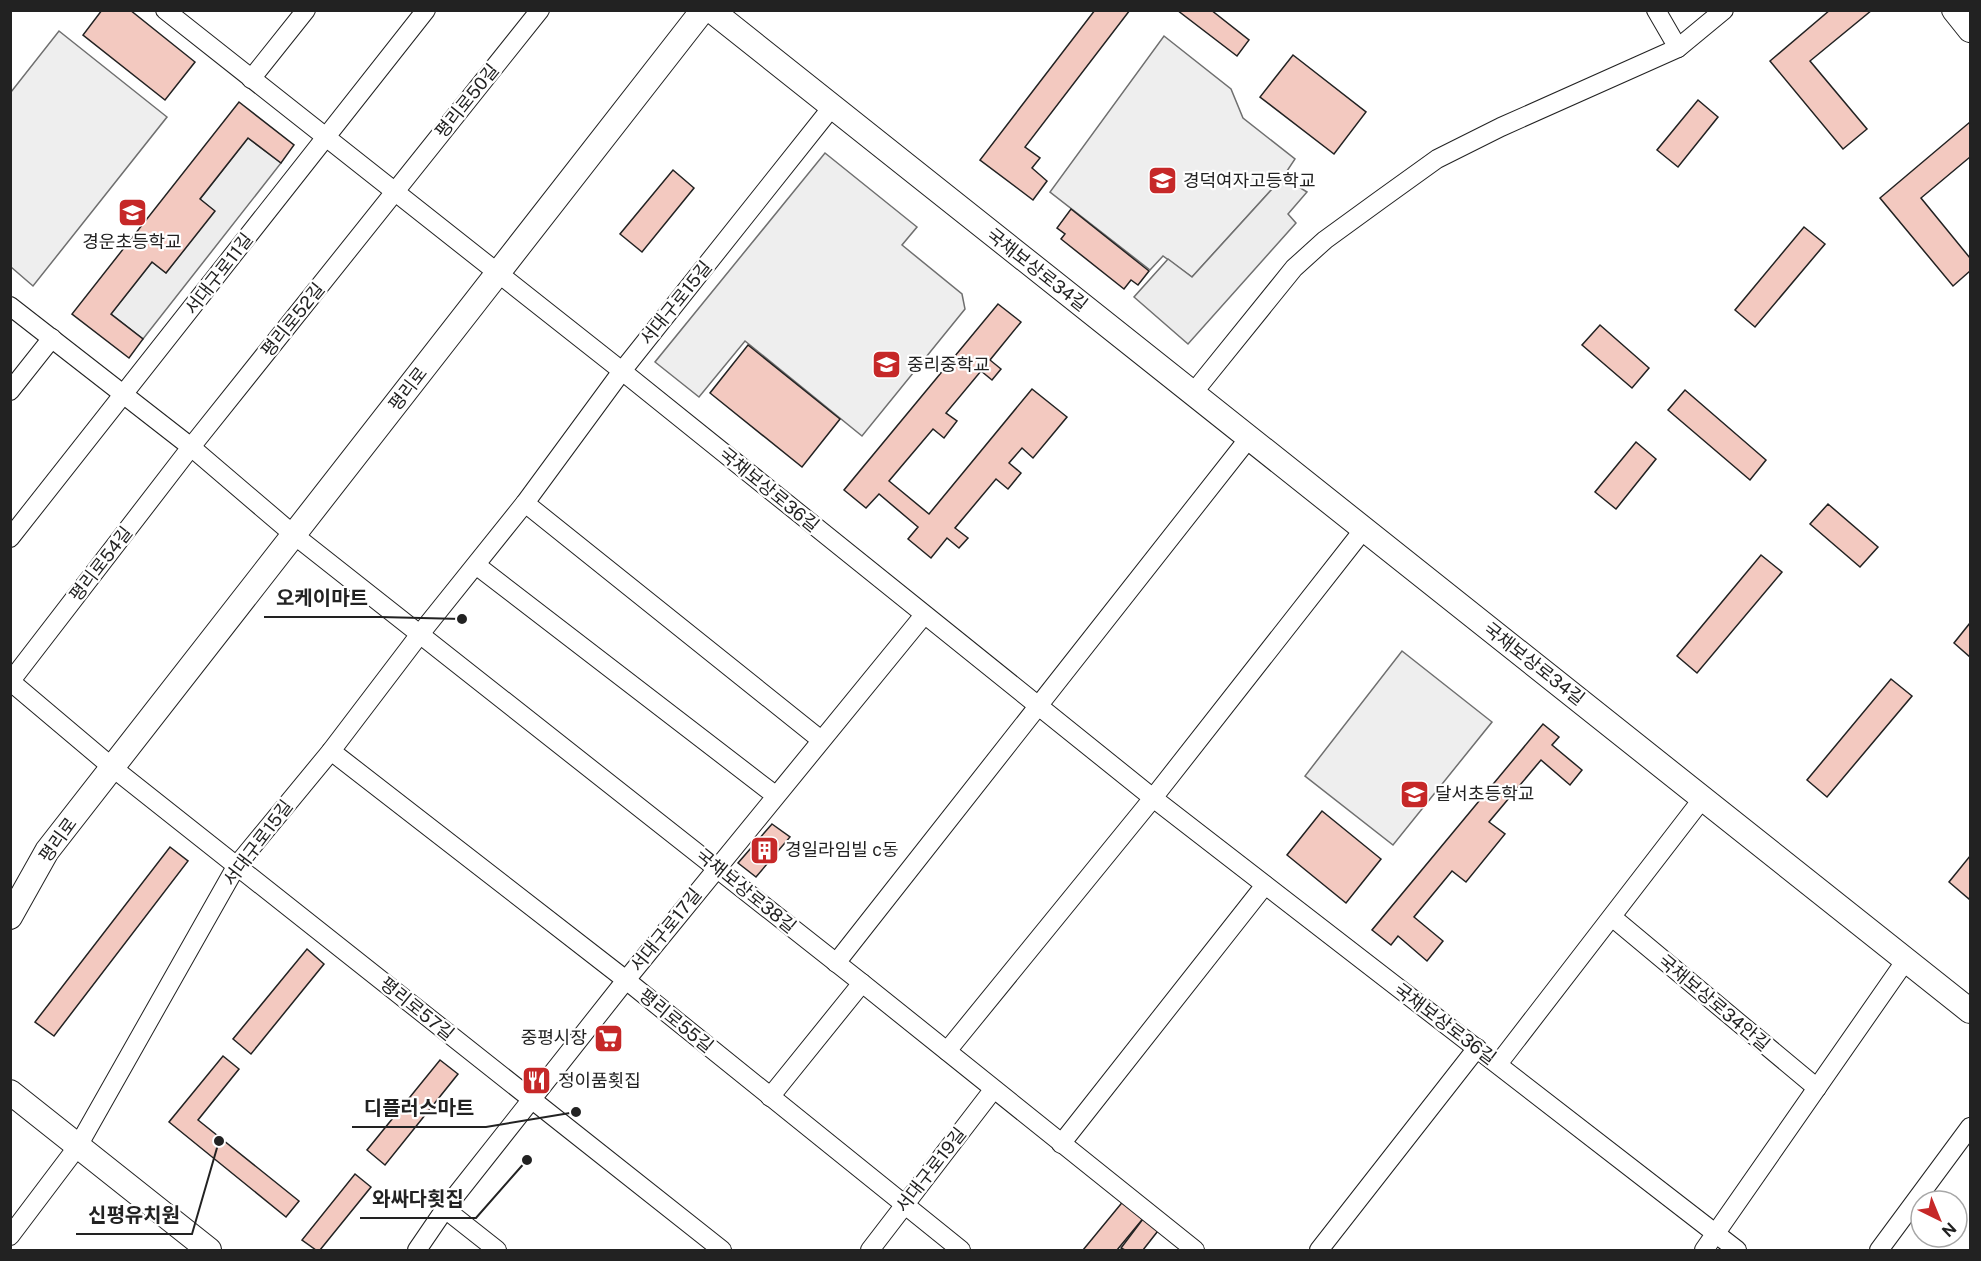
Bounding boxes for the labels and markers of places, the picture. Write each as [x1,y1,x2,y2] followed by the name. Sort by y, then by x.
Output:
[1146,165,1178,197] school or university icon: 경덕여자고등학교
[1183,170,1315,191] place label: 경덕여자고등학교
[116,197,148,229] school or university icon: 경운초등학교
[82,231,182,252] place label: 경운초등학교
[870,349,902,381] school or university icon: 중리중학교
[907,354,990,375] place label: 중리중학교
[264,579,380,617] callout: 오케이마트
[1398,778,1430,810] school or university icon: 달서초등학교
[1435,783,1534,804] place label: 달서초등학교
[748,834,780,866] building icon: 경일라임빌 c동
[785,839,899,860] place label: 경일라임빌 c동
[592,1022,624,1054] supermarket icon: 중평시장
[521,1027,587,1048] place label: 중평시장
[521,1065,553,1097] restaurant icon: 정이품횟집
[558,1070,641,1091] place label: 정이품횟집
[352,1089,486,1127] callout: 디플러스마트
[360,1180,476,1218] callout: 와싸다횟집
[76,1196,192,1234] callout: 신평유치원

